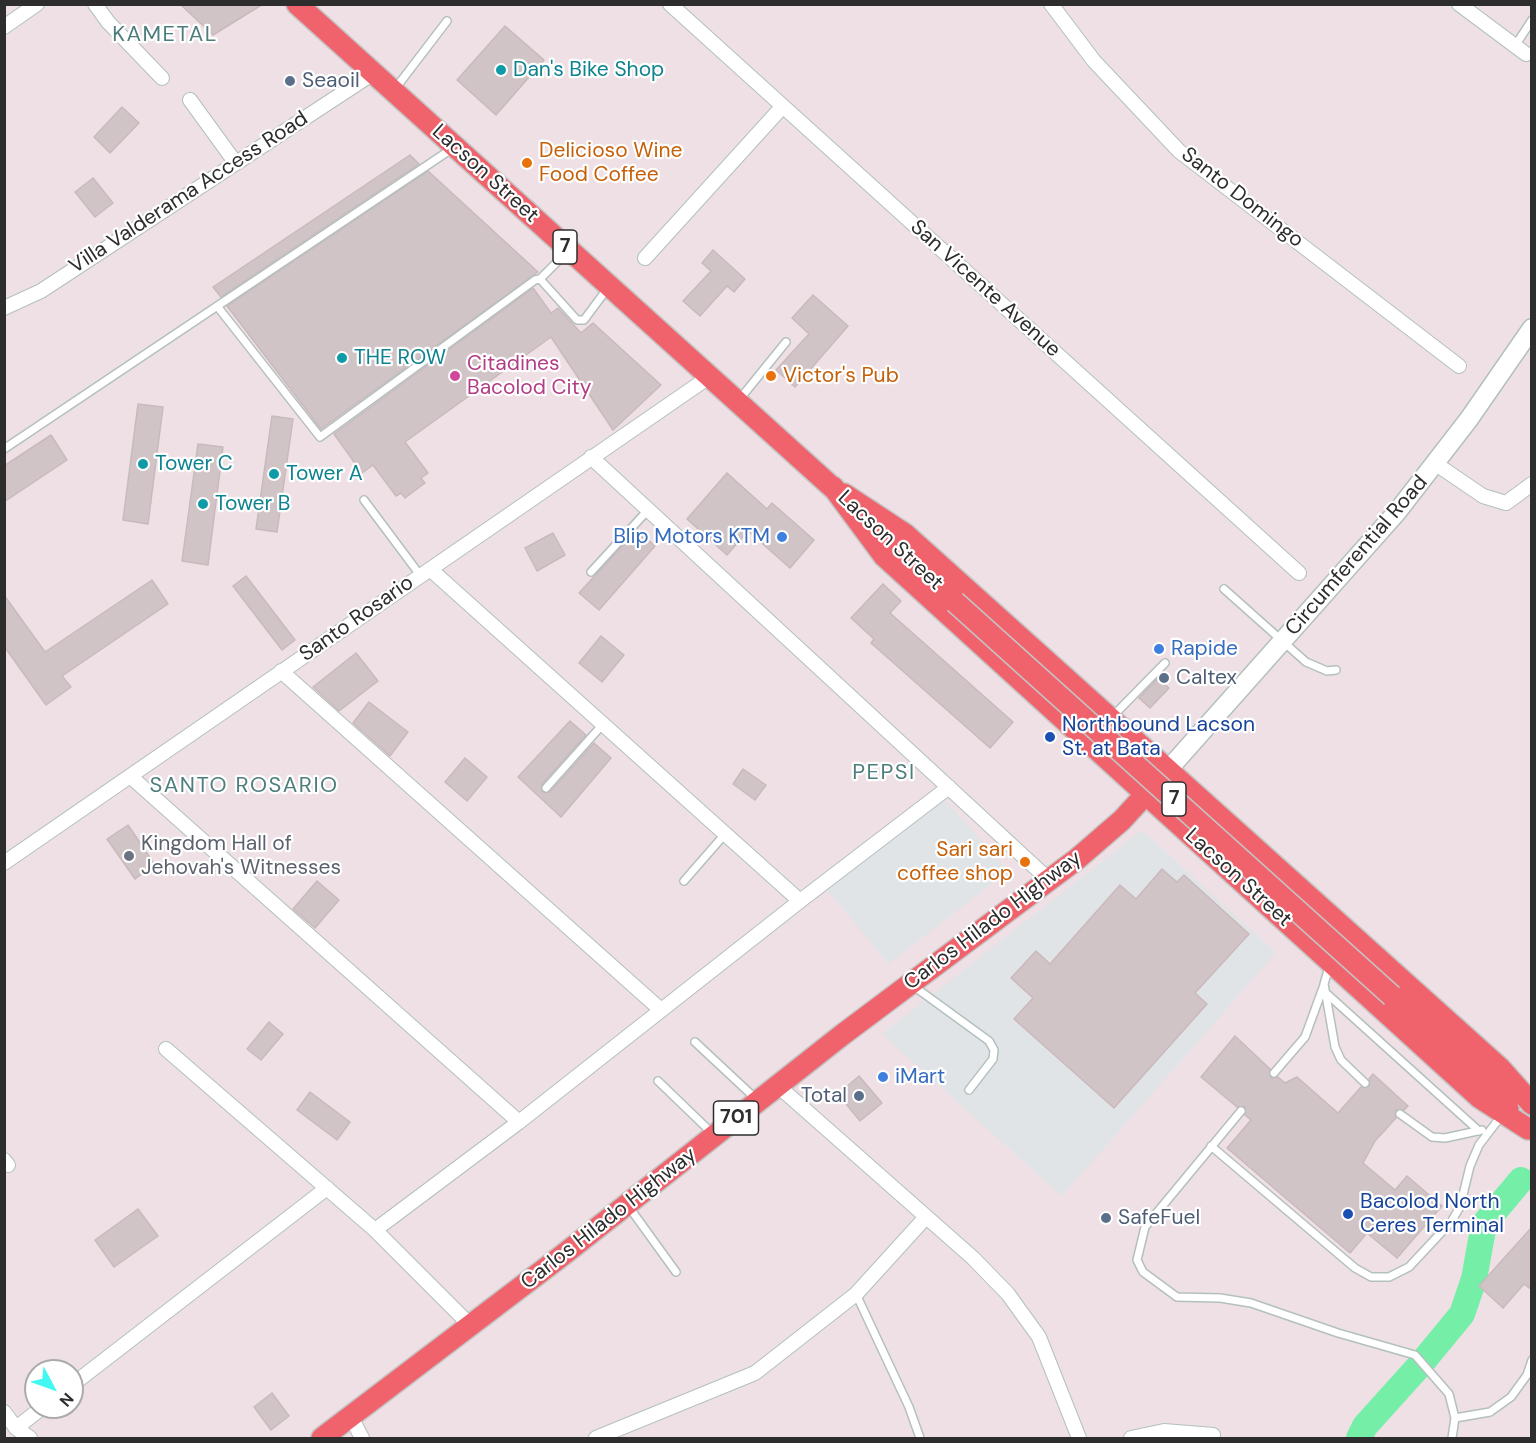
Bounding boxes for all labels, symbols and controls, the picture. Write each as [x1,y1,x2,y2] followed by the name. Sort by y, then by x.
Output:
[112,22,218,48] district label: KAMETAL
[513,57,664,83] place label: Dan's Bike Shop
[494,63,508,77] marker: Dan's Bike Shop
[302,68,360,94] place label: Seaoil
[283,74,297,88] marker: Seaoil
[65,106,313,280] street label: Villa Valderama Access Road
[427,120,543,228] street label: Lacson Street
[539,138,683,188] place label: Delicioso Wine Food Coffee
[1176,142,1308,254] street label: Santo Domingo
[520,156,534,170] marker: Delicioso Wine Food Coffee
[905,215,1065,363] street label: San Vicente Avenue
[553,230,577,264] road number: 7
[354,345,446,371] place label: THE ROW
[335,351,349,365] marker: THE ROW
[467,351,591,401] place label: Citadines Bacolod City
[783,363,899,389] place label: Victor's Pub
[448,369,462,383] marker: Citadines Bacolod City
[764,369,778,383] marker: Victor's Pub
[155,451,233,477] place label: Tower C
[136,457,150,471] marker: Tower C
[286,461,363,487] place label: Tower A
[267,467,281,481] marker: Tower A
[1281,471,1433,641] street label: Circumferential Road
[832,486,948,596] street label: Lacson Street
[215,491,291,517] place label: Tower B
[196,497,210,511] marker: Tower B
[613,524,770,550] place label: Blip Motors KTM
[775,530,789,544] marker: Blip Motors KTM
[295,570,419,668] street label: Santo Rosario
[1171,636,1238,662] place label: Rapide
[1152,642,1166,656] marker: Rapide
[1176,665,1237,691] place label: Caltex
[1157,671,1171,685] marker: Caltex
[1062,712,1255,762] place label: Northbound Lacson St. at Bata
[1043,730,1057,744] marker: Northbound Lacson St. at Bata
[852,760,916,786] district label: PEPSI
[149,773,339,799] district label: SANTO ROSARIO
[1162,782,1186,816] road number: 7
[1180,824,1296,932] street label: Lacson Street
[141,831,341,881] place label: Kingdom Hall of Jehovah's Witnesses
[897,837,1013,887] place label: Sari sari coffee shop
[899,846,1087,996] street label: Carlos Hilado Highway
[122,849,136,863] marker: Kingdom Hall of Jehovah's Witnesses
[1018,855,1032,869] marker: Sari sari coffee shop
[895,1064,945,1090] place label: iMart
[876,1070,890,1084] marker: iMart
[801,1083,847,1109] place label: Total
[852,1089,866,1103] marker: Total
[714,1101,758,1135] road number: 701
[516,1143,702,1295] street label: Carlos Hilado Highway
[1360,1189,1504,1239] place label: Bacolod North Ceres Terminal
[1118,1205,1200,1231] place label: SafeFuel
[1341,1207,1355,1221] marker: Bacolod North Ceres Terminal
[1099,1211,1113,1225] marker: SafeFuel
[24,1359,84,1419] north arrow
[55,1389,78,1411] text: N

